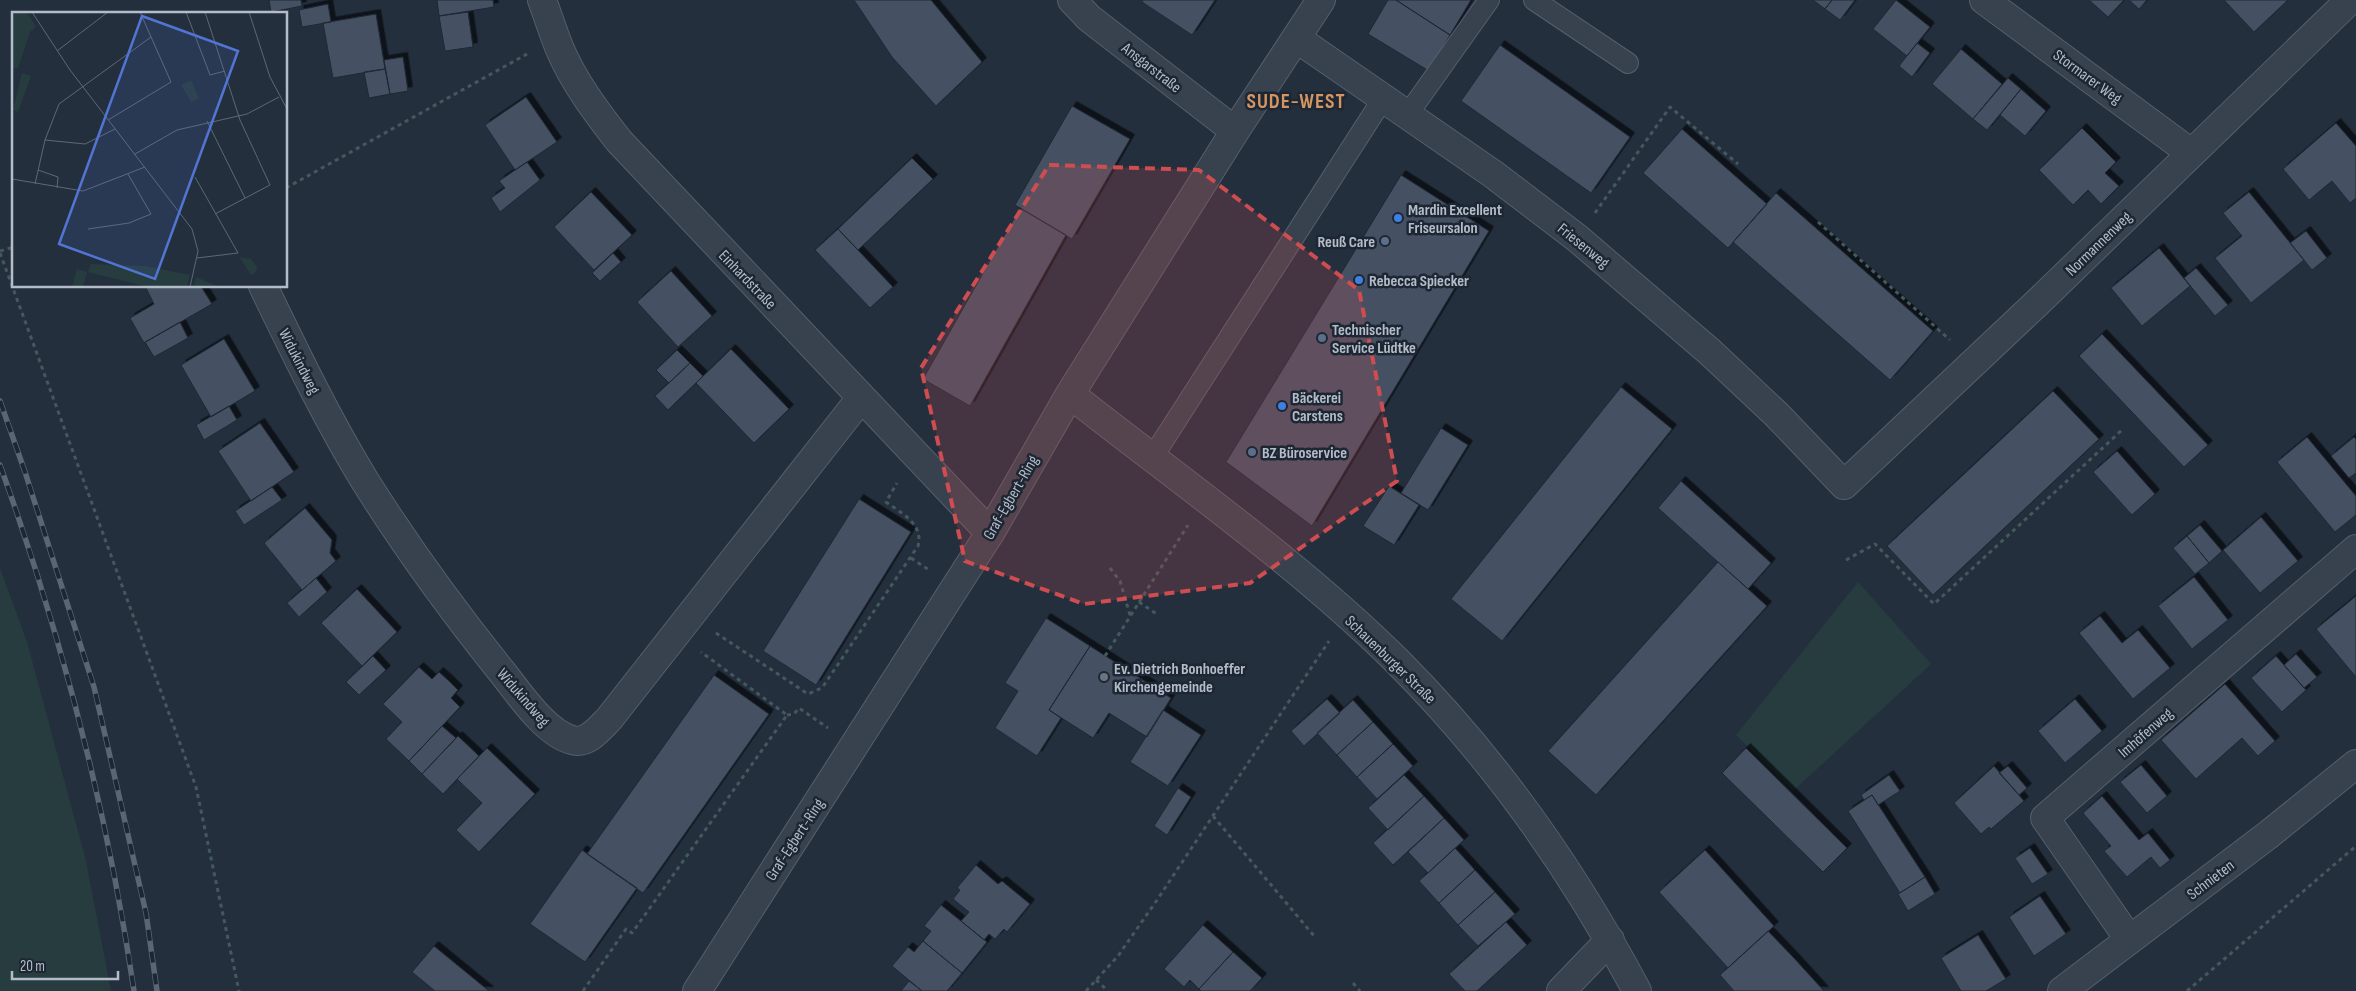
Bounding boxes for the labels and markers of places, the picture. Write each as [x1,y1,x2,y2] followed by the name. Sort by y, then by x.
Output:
[1408,201,1502,238] place label: Mardin Excellent Friseursalon
[1392,212,1404,224] marker: Mardin Excellent Friseursalon
[1317,233,1375,252] place label: Reuß Care
[1379,235,1391,247] marker: Reuß Care
[1369,272,1469,291] place label: Rebecca Spiecker
[1353,274,1365,286] marker: Rebecca Spiecker
[1332,321,1416,358] place label: Technischer Service Lüdtke
[1316,332,1328,344] marker: Technischer Service Lüdtke
[1292,389,1343,426] place label: Bäckerei Carstens
[1276,400,1288,412] marker: Bäckerei Carstens
[1262,444,1347,463] place label: BZ Büroservice
[1246,446,1258,458] marker: BZ Büroservice
[1114,660,1245,697] place label: Ev. Dietrich Bonhoeffer Kirchengemeinde
[1098,671,1110,683] marker: Ev. Dietrich Bonhoeffer Kirchengemeinde

